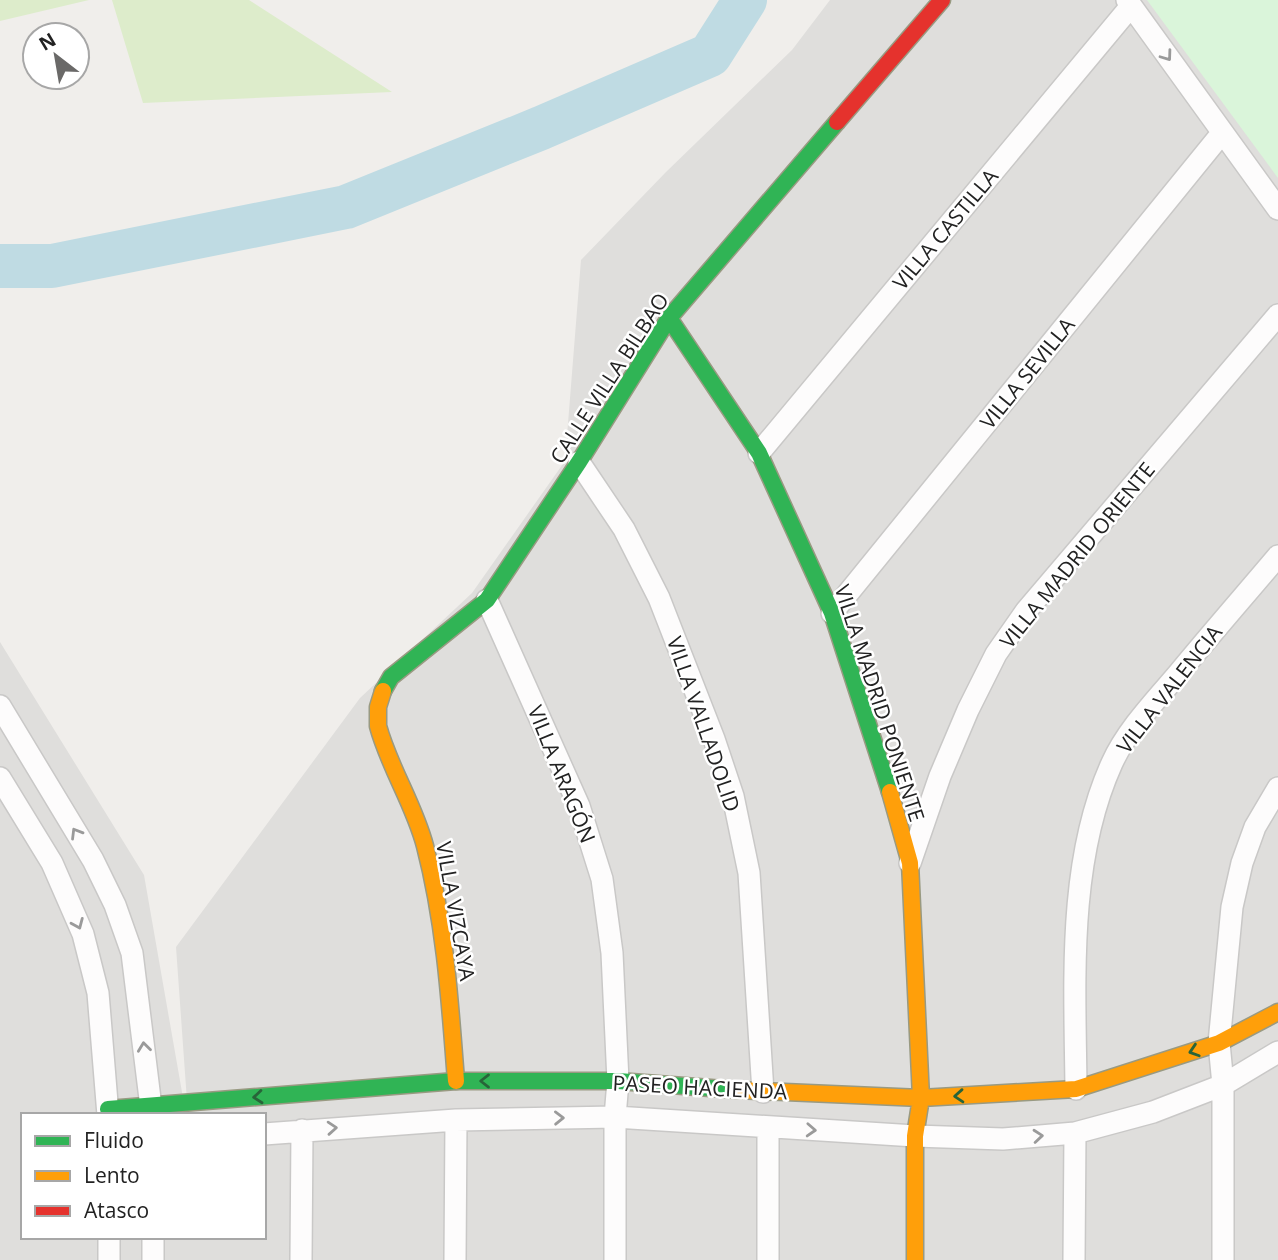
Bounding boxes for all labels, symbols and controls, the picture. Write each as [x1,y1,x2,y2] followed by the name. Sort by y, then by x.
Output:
[21,21,91,91] north arrow
[34,26,61,57] text: N
[1159,48,1171,60] one-way arrow
[886,162,1004,295] street label: VILLA CASTILLA
[543,287,675,469] street label: CALLE VILLA BILBAO
[973,311,1081,435] street label: VILLA SEVILLA
[993,456,1161,654] street label: VILLA MADRID ORIENTE
[828,581,932,825] street label: VILLA MADRID PONIENTE
[1110,618,1228,759] street label: VILLA VALENCIA
[661,633,747,815] street label: VILLA VALLADOLID
[522,701,602,847] street label: VILLA ARAGÓN
[72,827,85,840] one-way arrow
[430,839,482,984] street label: VILLA VIZCAYA
[70,917,84,929] one-way arrow
[137,1041,152,1053] one-way arrow
[1189,1043,1201,1057] one-way arrow
[612,1068,789,1106] street label: PASEO HACIENDA
[480,1073,490,1089] one-way arrow
[953,1088,964,1103] one-way arrow
[253,1089,264,1104] one-way arrow
[555,1110,565,1126] one-way arrow
[21,1113,266,1239] legend
[327,1121,338,1136] one-way arrow
[806,1122,817,1137] one-way arrow
[84,1126,144,1154] text: Fluido
[1033,1129,1044,1144] one-way arrow
[84,1161,140,1189] text: Lento
[84,1196,149,1224] text: Atasco

